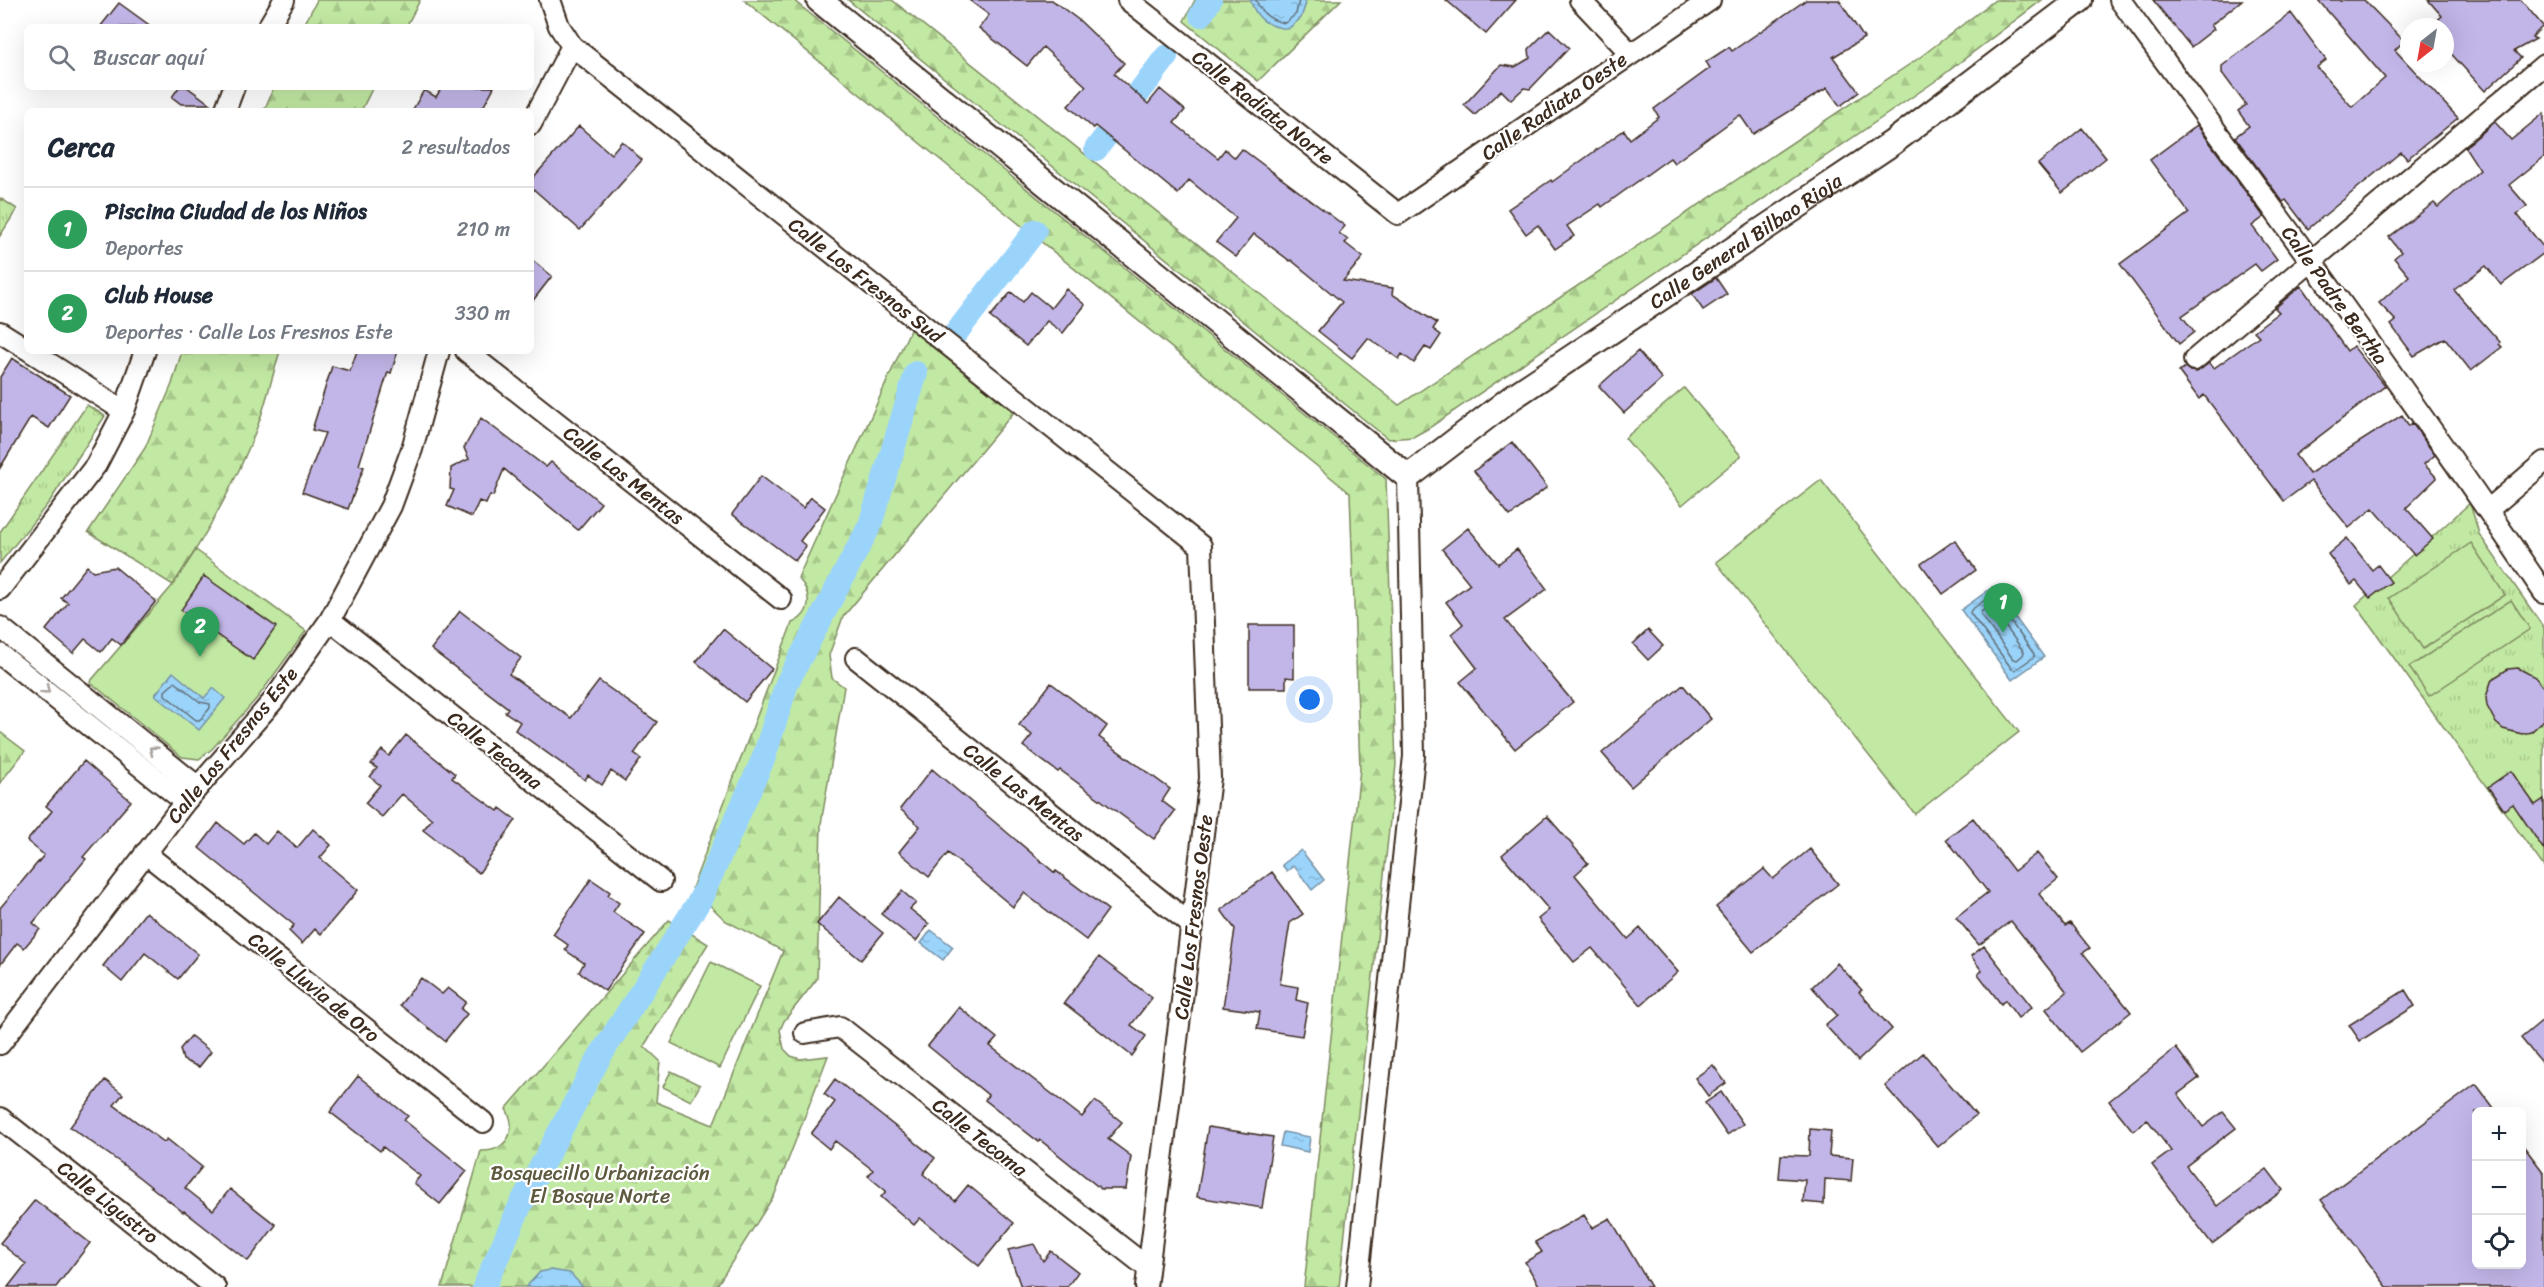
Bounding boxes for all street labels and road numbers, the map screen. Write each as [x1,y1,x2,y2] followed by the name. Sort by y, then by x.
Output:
[1184,41,1341,174] street label: Calle Radiata Norte
[1474,43,1635,170] street label: Calle Radiata Oeste
[1642,163,1851,319] street label: Calle General Bilbao Rioja
[780,208,952,353] street label: Calle Los Fresnos Sud
[2272,218,2397,372] street label: Calle Padre Bertha
[555,417,693,535] street label: Calle Las Mentas
[158,659,307,832] street label: Calle Los Fresnos Este
[439,702,551,800] street label: Calle Tecoma
[955,734,1093,852] street label: Calle Las Mentas
[1164,813,1223,1021] street label: Calle Los Fresnos Oeste
[240,923,388,1052] street label: Calle Lluvia de Oro
[924,1089,1036,1187] street label: Calle Tecoma
[49,1151,166,1254] street label: Calle Ligustro

